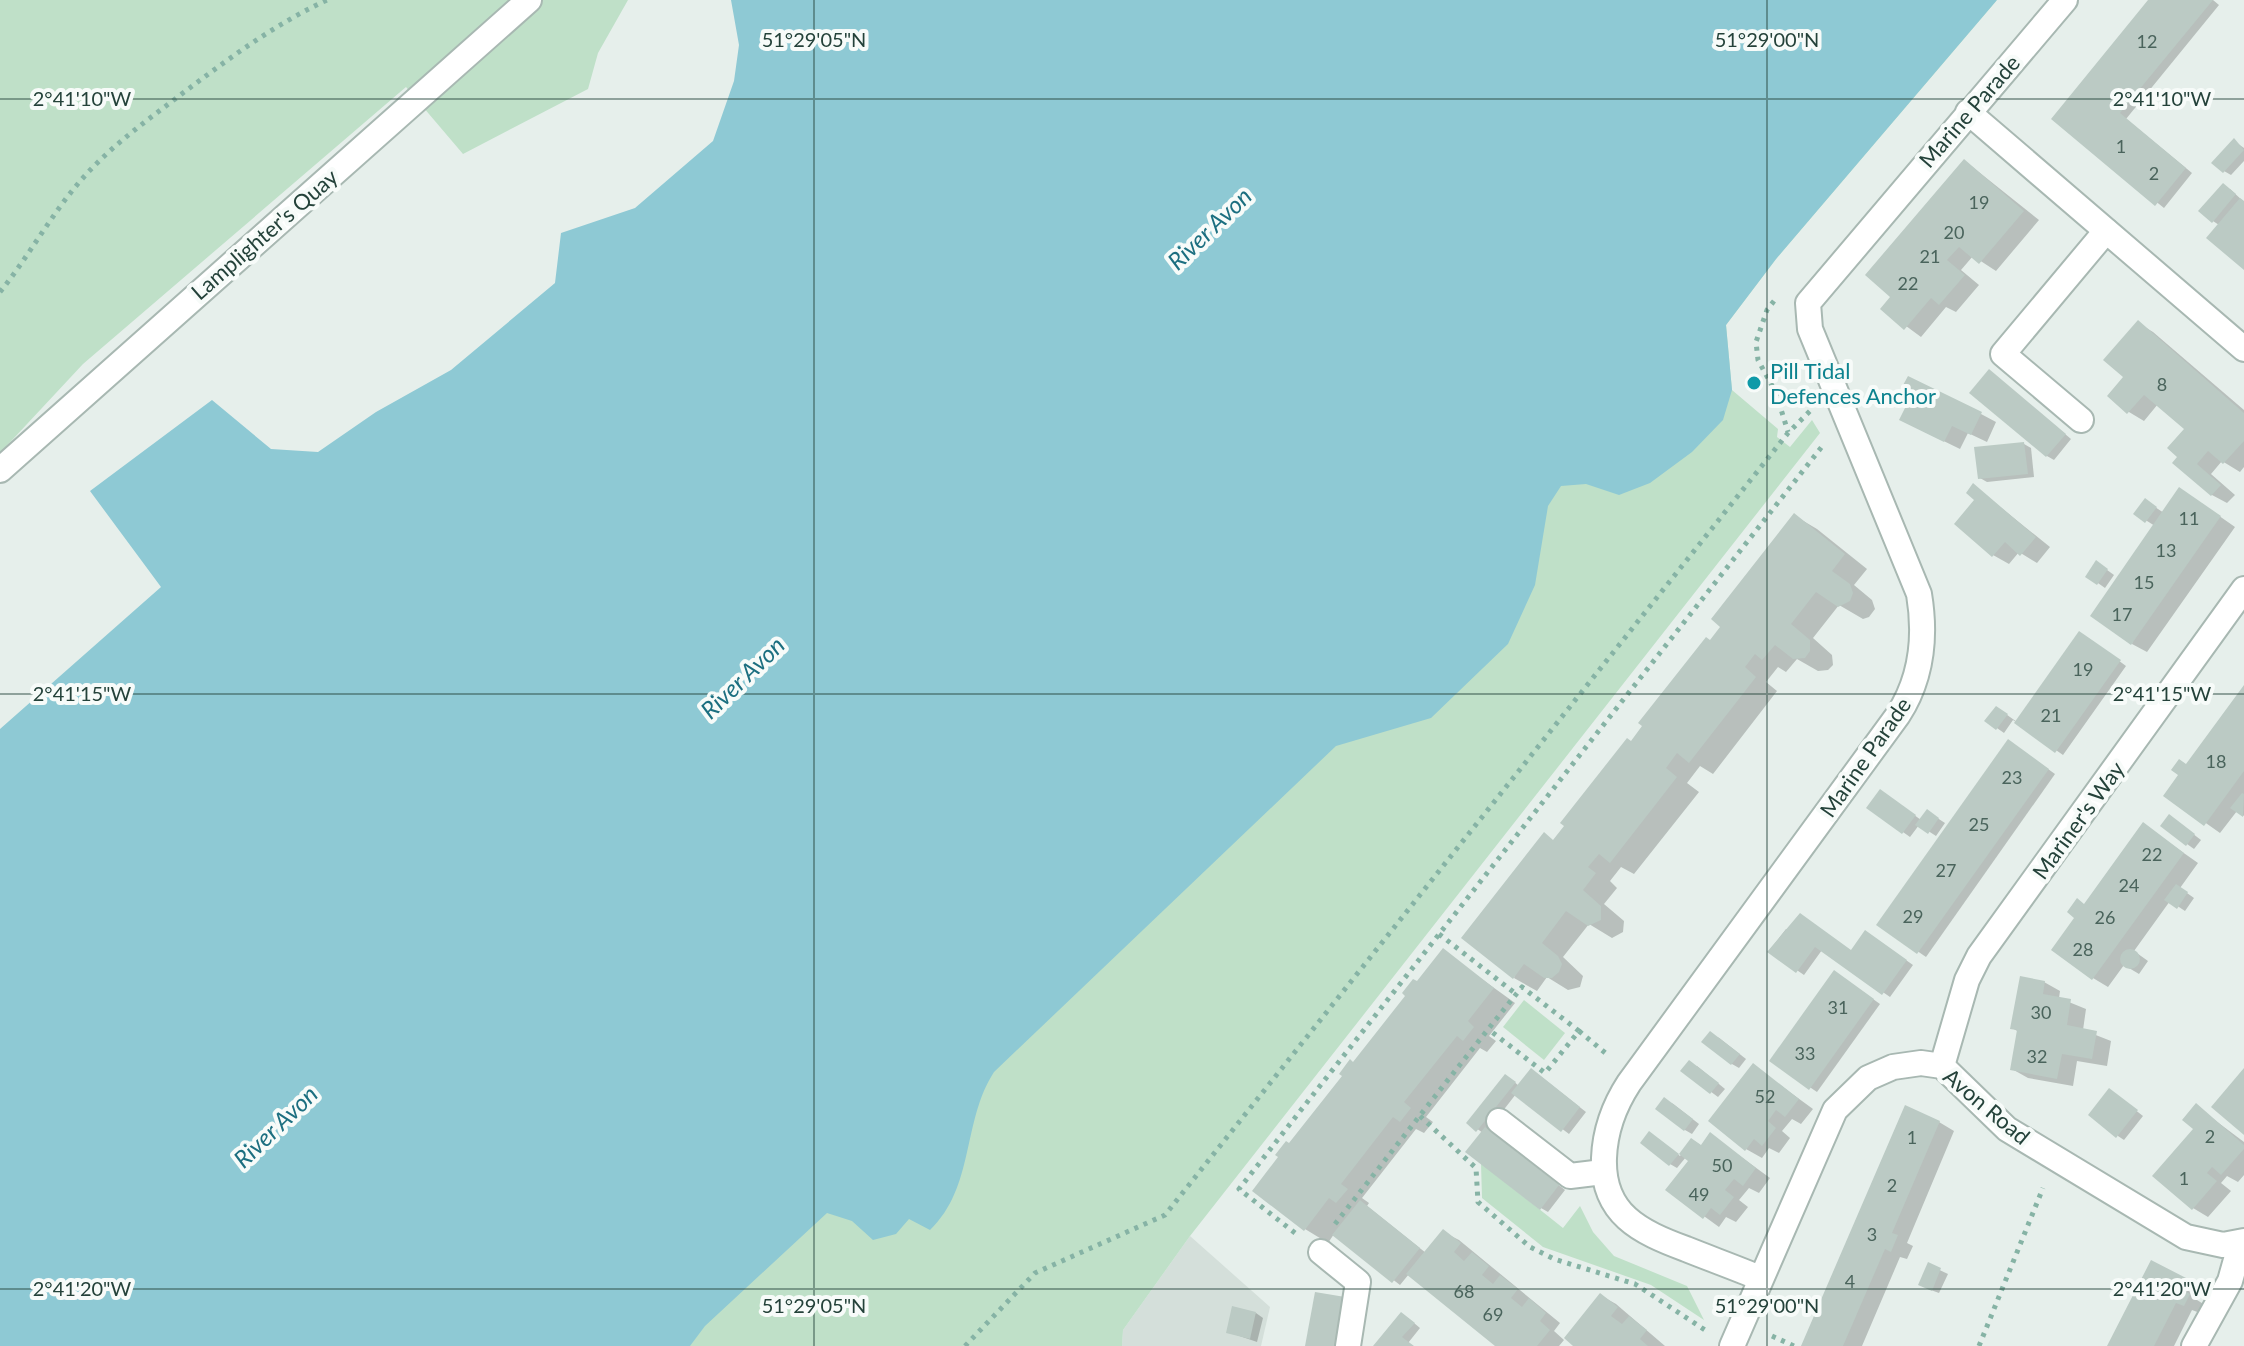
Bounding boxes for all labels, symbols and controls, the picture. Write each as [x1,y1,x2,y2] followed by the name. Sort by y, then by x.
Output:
[762,27,866,51] text: 51°29'05"N
[1715,27,1819,51] text: 51°29'00"N
[2137,30,2157,52] house number: 12
[1913,49,2025,173] street label: Marine Parade
[33,86,132,110] text: 2°41'10"W
[2113,86,2212,110] text: 2°41'10"W
[2116,135,2126,157] house number: 1
[2149,162,2159,184] house number: 2
[185,163,343,305] street label: Lamplighter's Quay
[1161,181,1257,275] water label: River Avon
[1969,191,1989,213] house number: 19
[1944,221,1964,243] house number: 20
[1920,245,1940,267] house number: 21
[1898,272,1918,294] house number: 22
[1770,357,1936,409] place label: Pill Tidal Defences Anchor
[2157,373,2167,395] house number: 8
[1745,374,1763,392] marker: Pill Tidal Defences Anchor
[2179,507,2199,529] house number: 11
[2156,539,2176,561] house number: 13
[2134,571,2154,593] house number: 15
[2112,603,2132,625] house number: 17
[694,630,790,724] water label: River Avon
[2073,658,2093,680] house number: 19
[33,681,132,705] text: 2°41'15"W
[2113,681,2212,705] text: 2°41'15"W
[1814,692,1916,822] street label: Marine Parade
[2041,704,2061,726] house number: 21
[2206,750,2226,772] house number: 18
[2026,755,2130,884] street label: Mariner's Way
[2002,766,2022,788] house number: 23
[1969,813,1989,835] house number: 25
[2142,843,2162,865] house number: 22
[1936,859,1956,881] house number: 27
[2119,874,2139,896] house number: 24
[1903,905,1923,927] house number: 29
[2095,906,2115,928] house number: 26
[2073,938,2093,960] house number: 28
[1828,996,1848,1018] house number: 31
[2031,1001,2051,1023] house number: 30
[1795,1042,1815,1064] house number: 33
[2027,1045,2047,1067] house number: 32
[1938,1062,2036,1150] street label: Avon Road
[227,1079,323,1173] water label: River Avon
[1755,1085,1775,1107] house number: 52
[2205,1125,2215,1147] house number: 2
[1907,1126,1917,1148] house number: 1
[1712,1154,1732,1176] house number: 50
[2179,1167,2189,1189] house number: 1
[1887,1174,1897,1196] house number: 2
[1689,1183,1709,1205] house number: 49
[1867,1223,1877,1245] house number: 3
[1845,1270,1855,1292] house number: 4
[33,1276,132,1300] text: 2°41'20"W
[2113,1276,2212,1300] text: 2°41'20"W
[1454,1280,1474,1302] house number: 68
[762,1293,866,1317] text: 51°29'05"N
[1715,1293,1819,1317] text: 51°29'00"N
[1483,1303,1503,1325] house number: 69

